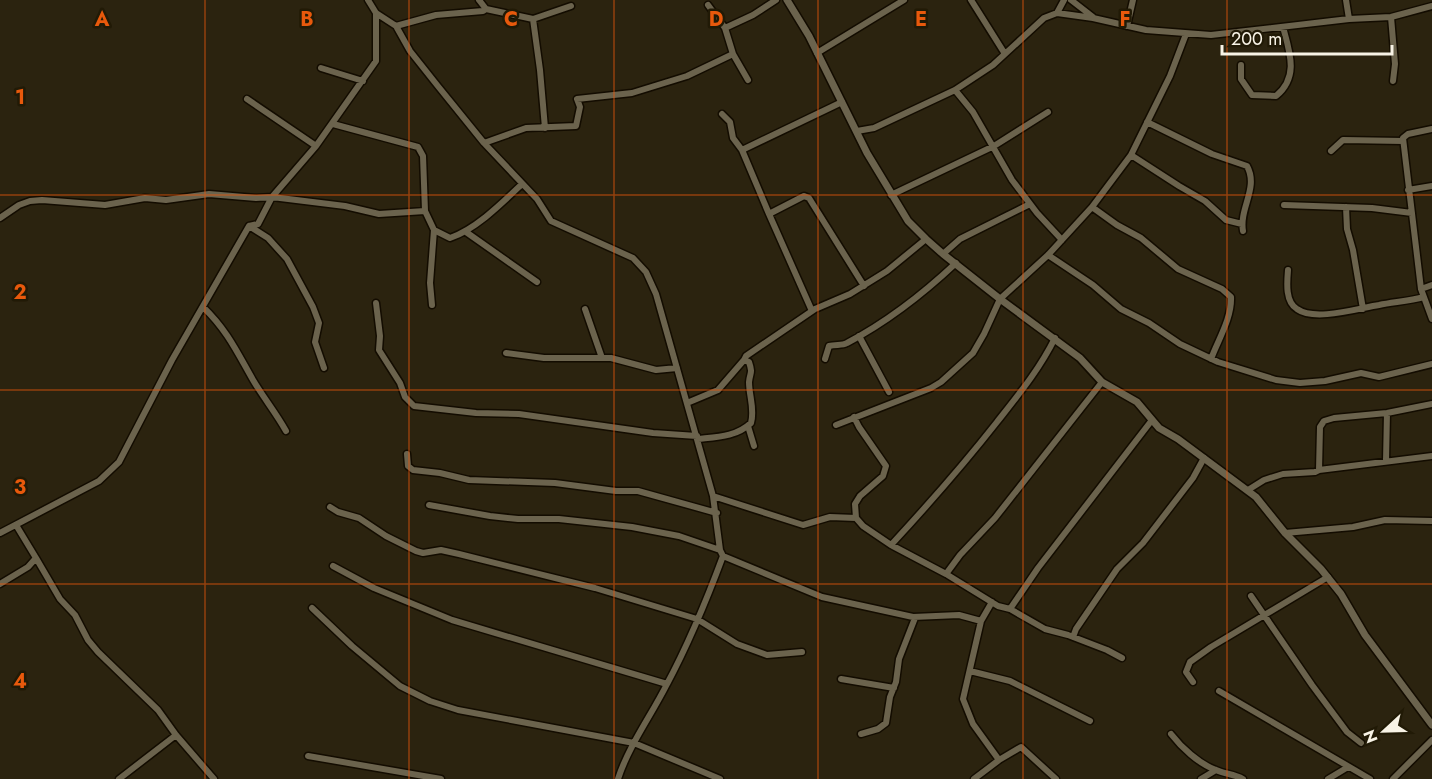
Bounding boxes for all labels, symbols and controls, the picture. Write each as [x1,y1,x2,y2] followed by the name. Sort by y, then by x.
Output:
[94,5,110,34] text: A
[300,5,314,34] text: B
[504,5,518,34] text: C
[709,5,723,34] text: D
[915,5,927,34] text: E
[1119,5,1131,34] text: F
[1222,18,1392,56] scale bar
[1231,26,1282,52] text: 200 m
[15,83,25,112] text: 1
[13,278,27,307] text: 2
[14,473,26,502] text: 3
[13,667,27,696] text: 4
[1354,701,1414,761] north arrow
[1358,726,1384,747] text: N

